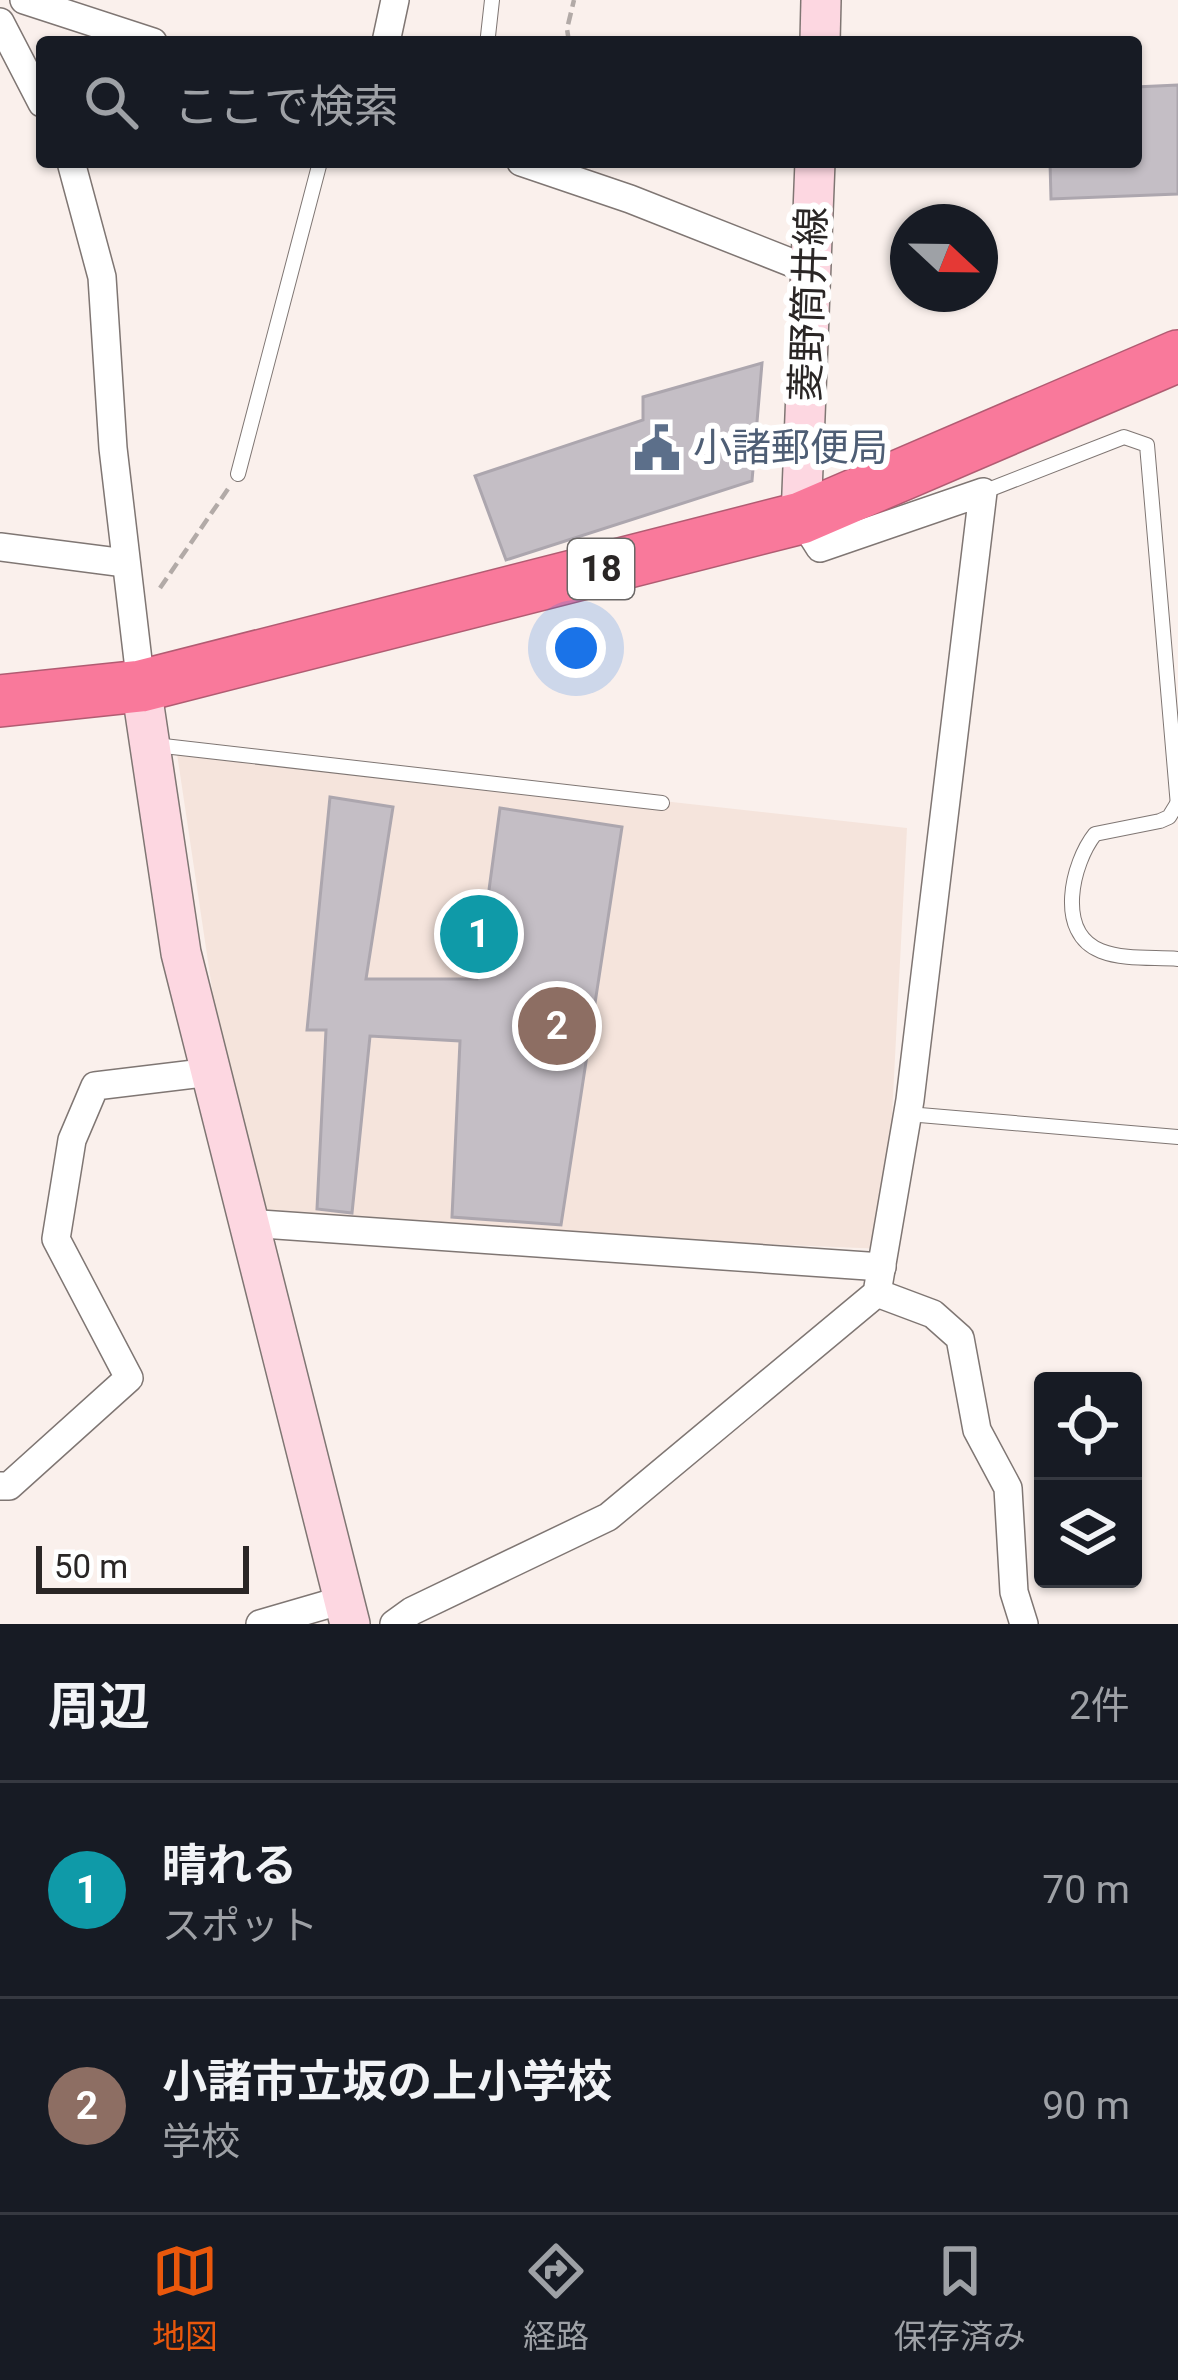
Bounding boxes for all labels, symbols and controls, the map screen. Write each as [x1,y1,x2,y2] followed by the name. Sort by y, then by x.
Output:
[36,36,1142,168] search box
[78,69,144,135] icon: search
[174,80,399,133] text: ここで検索
[890,204,998,312] north arrow
[783,206,835,402] street label: 菱野筒井線
[632,423,682,473] public building icon: 小諸郵便局
[693,425,888,471] place label: 小諸郵便局
[568,539,634,599] road number: 18
[546,618,606,678] your location
[440,889,518,979] pin: 1
[518,981,596,1071] pin: 2
[1034,1372,1142,1588] map controls
[1034,1372,1142,1480] button: locate
[1034,1480,1142,1588] button: layers
[36,1540,249,1593] scale bar
[54,1547,128,1586] text: 50 m
[48,1677,150,1736] text: 周辺
[1069,1683,1130,1729] text: 2件
[162,1839,297,1892] text: 晴れる
[76,1867,98,1913] text: 1
[1042,1867,1130,1913] text: 70 m
[162,1903,318,1949] text: スポット
[162,2055,612,2108] text: 小諸市立坂の上小学校
[76,2083,98,2129] text: 2
[1042,2083,1130,2129] text: 90 m
[162,2119,240,2165] text: 学校
[152,2238,218,2358] tab: 地図
[523,2238,589,2358] tab: 経路
[894,2238,1026,2358] tab: 保存済み

